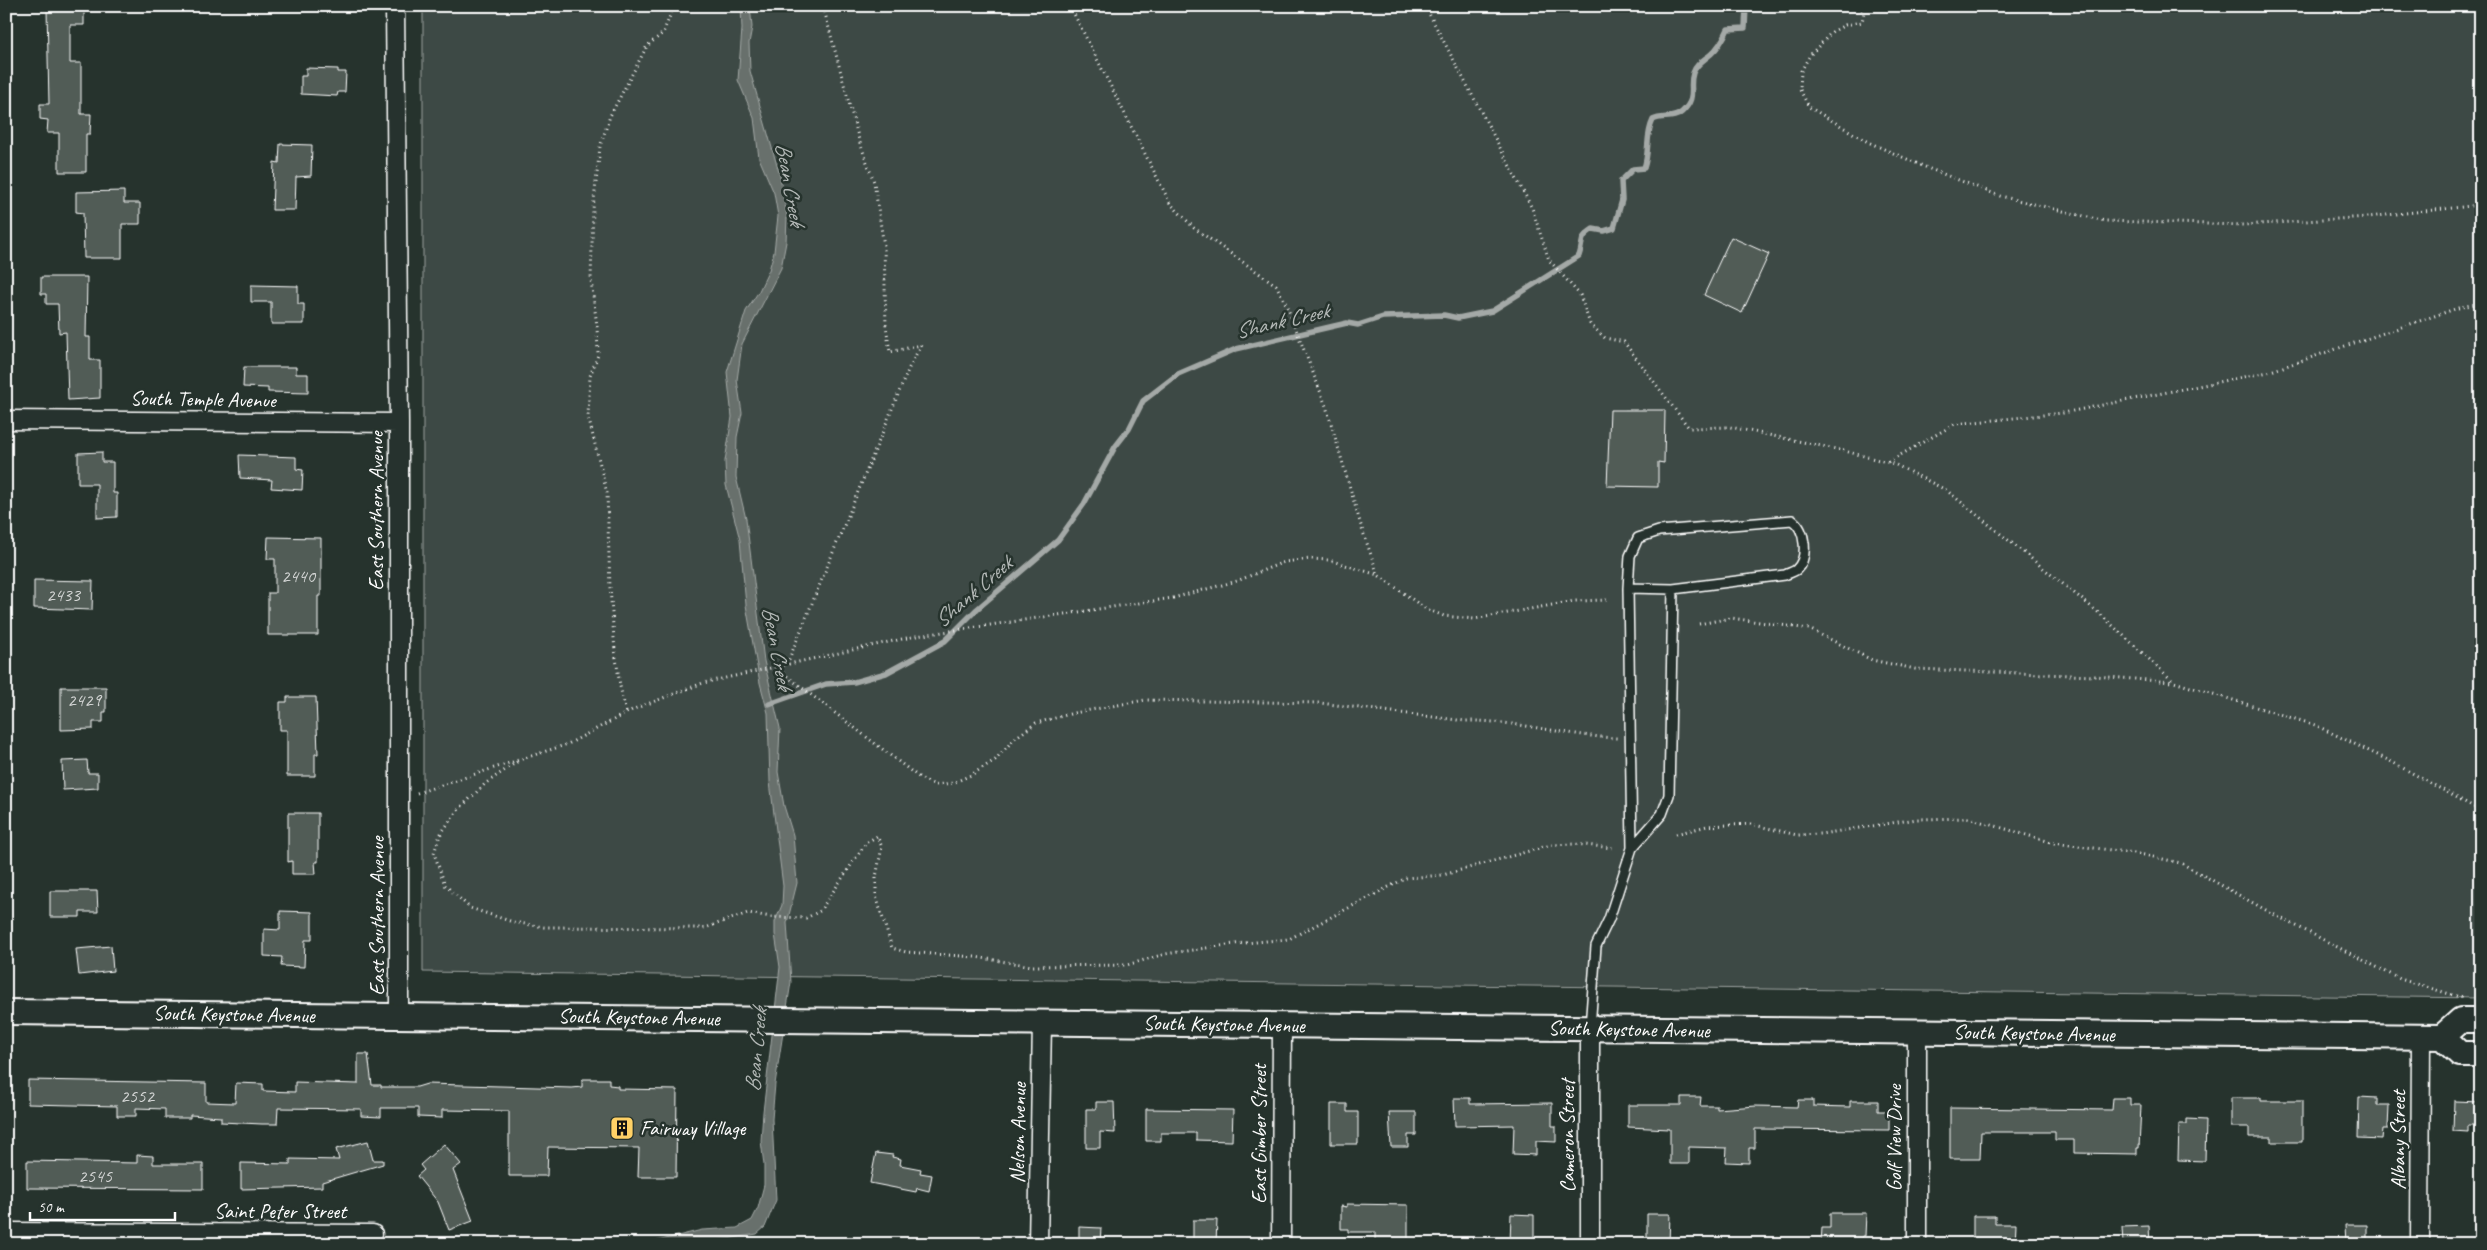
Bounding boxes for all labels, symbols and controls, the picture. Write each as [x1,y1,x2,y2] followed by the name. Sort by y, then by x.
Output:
[769,140,812,231] water label: Bean Creek
[1233,296,1335,345] water label: Shank Creek
[130,385,278,413] street label: South Temple Avenue
[363,429,389,590] street label: East Southern Avenue
[928,548,1021,634] water label: Shank Creek
[281,564,317,588] house number: 2440
[46,583,82,607] house number: 2433
[755,604,799,696] water label: Bean Creek
[67,688,103,712] house number: 2429
[364,834,390,995] street label: East Southern Avenue
[153,1000,316,1028] street label: South Keystone Avenue
[558,1003,721,1031] street label: South Keystone Avenue
[738,1003,774,1093] water label: Bean Creek
[1143,1010,1306,1038] street label: South Keystone Avenue
[1548,1015,1711,1043] street label: South Keystone Avenue
[1953,1019,2116,1047] street label: South Keystone Avenue
[1246,1062,1272,1204] street label: East Gimber Street
[1554,1076,1580,1192] street label: Cameron Street
[1004,1081,1032,1184] street label: Nelson Avenue
[1881,1083,1907,1191] street label: Golf View Drive
[120,1084,156,1108] house number: 2552
[2385,1088,2411,1190] street label: Albany Street
[609,1115,635,1141] building icon: Fairway Village
[640,1115,746,1141] place label: Fairway Village
[78,1164,114,1188] house number: 2545
[30,1190,175,1222] scale bar
[38,1198,65,1217] text: 50 m
[214,1198,348,1224] street label: Saint Peter Street

